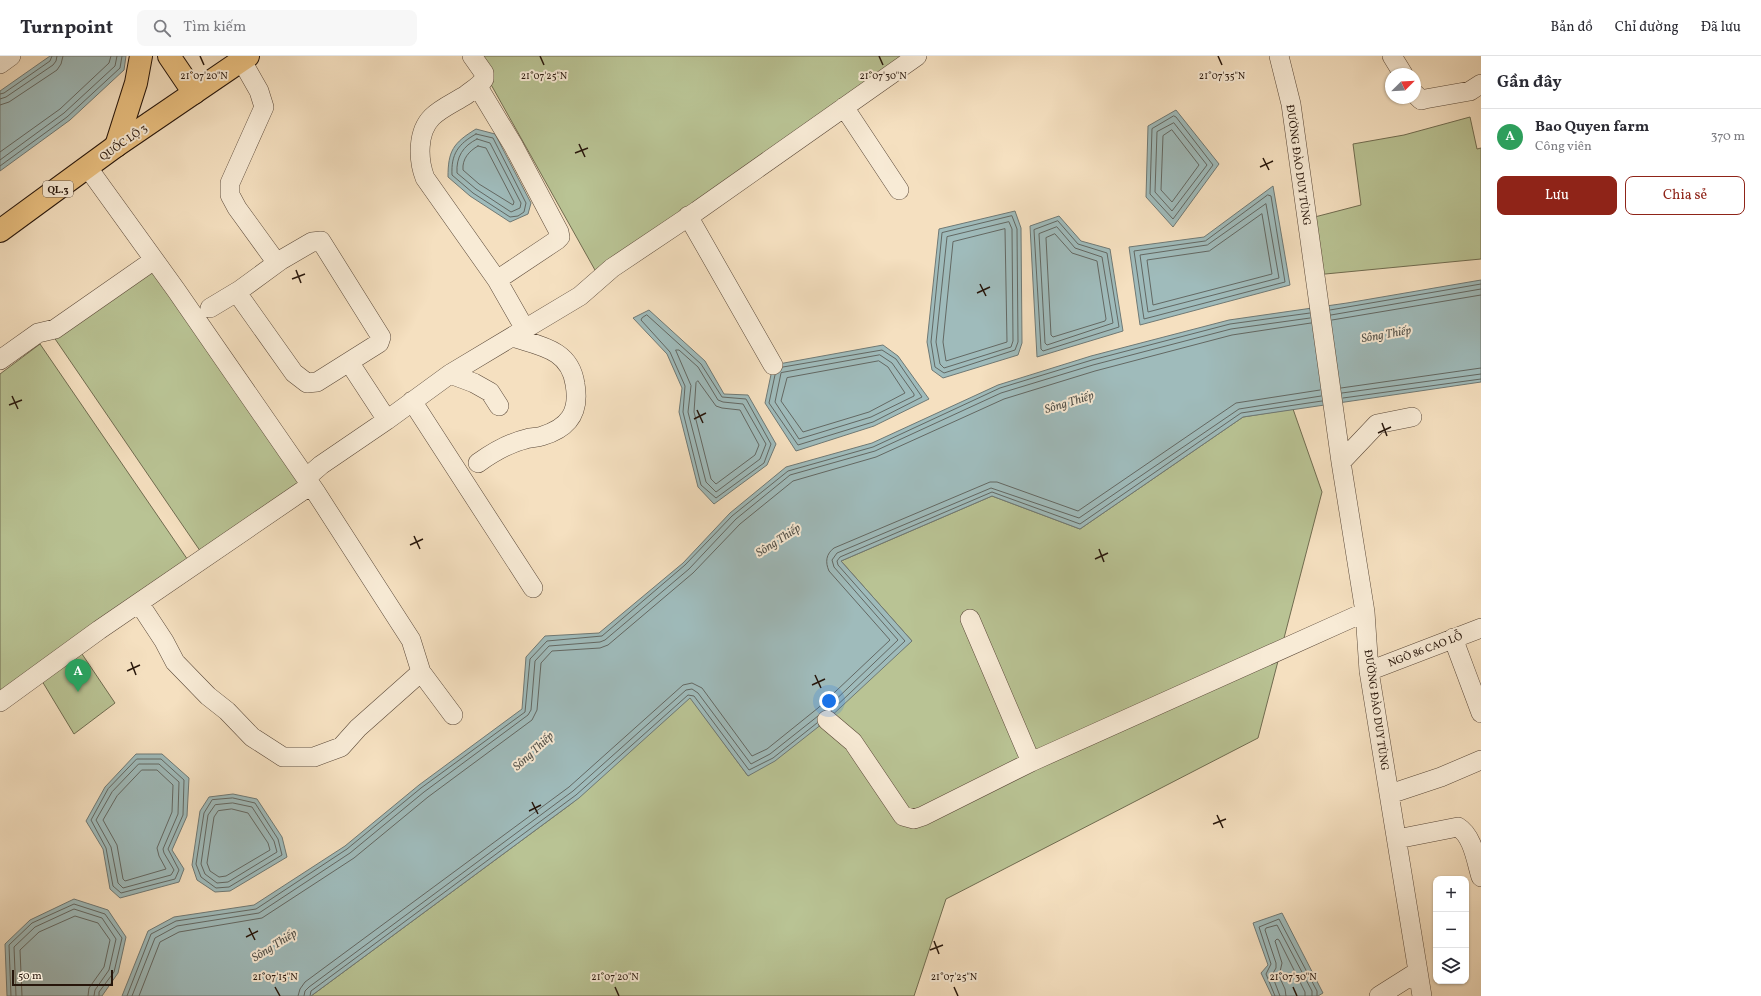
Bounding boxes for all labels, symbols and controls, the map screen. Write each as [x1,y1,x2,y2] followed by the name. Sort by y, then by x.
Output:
[137,10,417,46] search box
[20,15,113,41] text: Turnpoint
[151,17,173,39] icon: search
[183,17,246,38] text: Tìm kiếm
[1551,18,1593,37] text: Bản đồ
[1615,18,1679,37] text: Chỉ đường
[1701,18,1741,37] text: Đã lưu
[1385,68,1421,104] north arrow
[180,69,228,83] text: 21°07'20"N
[521,69,568,83] text: 21°07'25"N
[859,69,907,83] text: 21°07'30"N
[1199,69,1246,83] text: 21°07'35"N
[1497,71,1562,94] text: Gần đây
[1282,104,1313,227] street label: ĐƯỜNG ĐÀO DUY TÙNG
[1535,117,1649,138] text: Bao Quyen farm
[96,120,151,165] street label: QUỐC LỘ 3
[1505,128,1515,146] text: A
[1711,128,1745,146] text: 370 m
[1535,138,1592,156] text: Công viên
[1497,176,1617,215] button: Lưu
[1625,176,1745,215] button: Chia sẻ
[43,181,73,197] road number: QL.3
[1360,323,1413,347] water label: Sông Thiếp
[1043,388,1096,418] water label: Sông Thiếp
[753,520,804,561] water label: Sông Thiếp
[1386,628,1465,672] street label: NGÕ 86 CAO LỖ
[1360,649,1391,772] street label: ĐƯỜNG ĐÀO DUY TÙNG
[65,659,91,692] pin: A
[819,691,839,711] your location
[510,728,558,775] water label: Sông Thiếp
[1433,876,1469,984] map controls
[1433,876,1469,912] button: +
[1433,912,1469,948] button: −
[249,926,300,966] water label: Sông Thiếp
[1433,948,1469,984] button: layers
[12,968,113,987] scale bar
[18,969,42,984] text: 50 m
[252,970,298,984] text: 21°07'15"N
[591,970,639,984] text: 21°07'20"N
[931,970,978,984] text: 21°07'25"N
[1269,970,1317,984] text: 21°07'30"N

